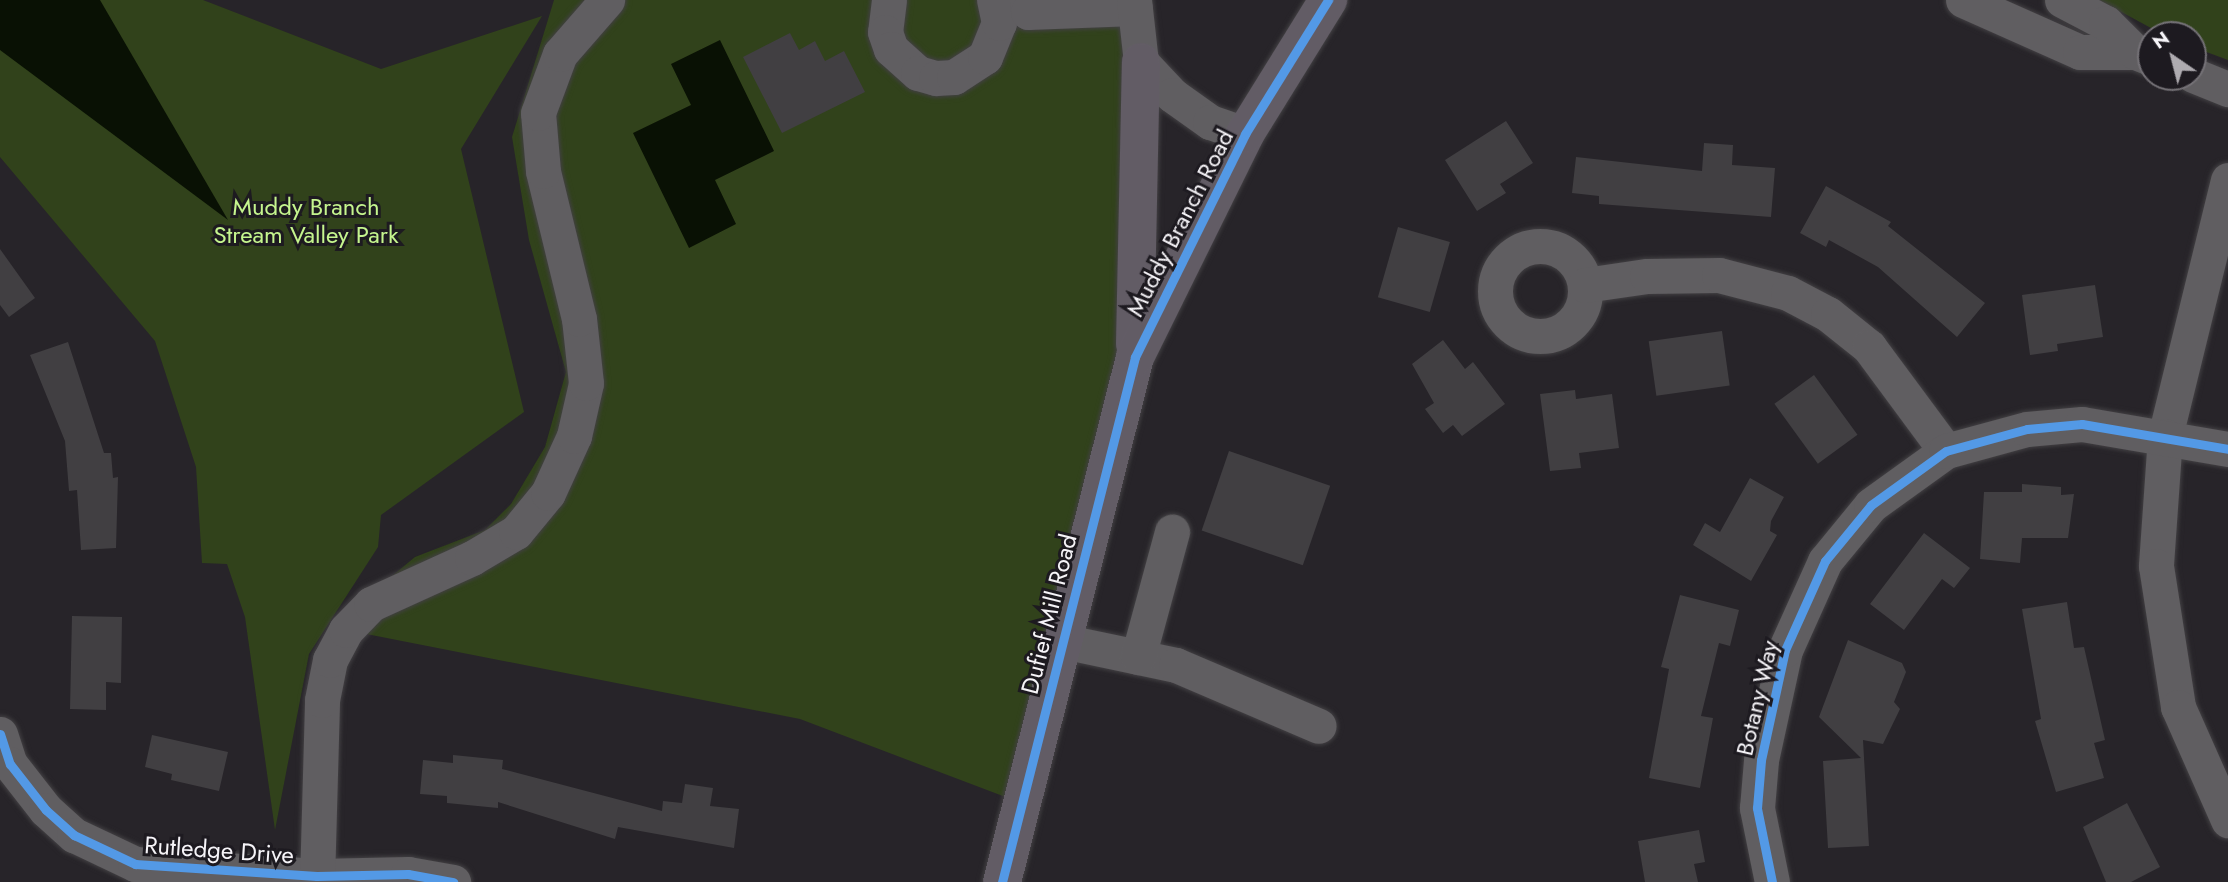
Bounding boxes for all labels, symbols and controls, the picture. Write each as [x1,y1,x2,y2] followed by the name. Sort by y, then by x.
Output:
[2137,21,2207,91] north arrow
[2147,25,2175,55] text: N
[1120,125,1240,321] street label: Muddy Branch Road
[213,193,399,249] park label: Muddy Branch Stream Valley Park
[1015,531,1083,697] street label: Dufief Mill Road
[1730,638,1784,758] street label: Botany Way
[143,830,295,870] street label: Rutledge Drive

